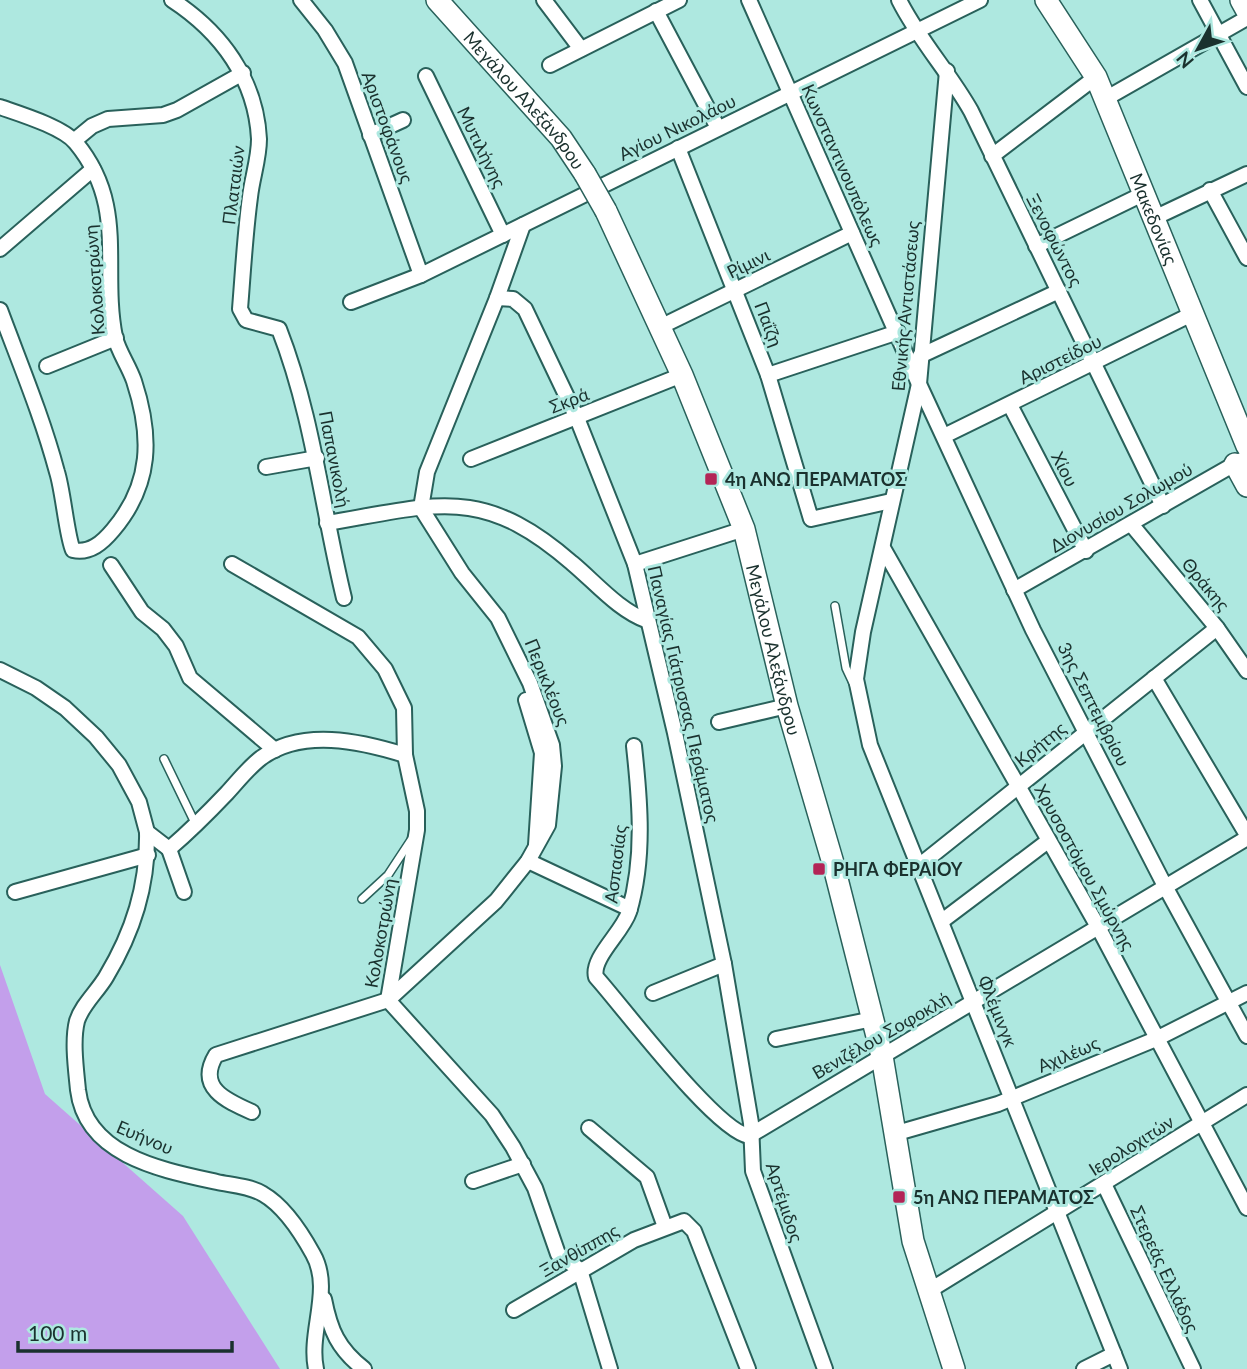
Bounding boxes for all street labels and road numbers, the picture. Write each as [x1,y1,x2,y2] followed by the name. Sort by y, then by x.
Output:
[459,26,590,173] street label: Μεγάλου Αλεξάνδρου
[358,68,419,187] street label: Αριστοφάνους
[797,80,889,250] street label: Κωνσταντινουπόλεως
[615,89,739,165] street label: Αγίου Νικολάου
[453,103,511,192] street label: Μυτιλήνης
[217,144,249,226] street label: Πλαταιών
[1125,170,1183,268] street label: Μακεδονίας
[1022,190,1088,291] street label: Ξενοφώντος
[887,219,923,392] street label: Εθνικής Αντιστάσεως
[79,224,109,336] street label: Κολοκοτρώνη
[723,243,773,283] street label: Ρίμινι
[750,298,788,350] street label: Παΐζη
[1015,330,1105,388] street label: Αριστείδου
[546,382,592,418] street label: Σκρά
[315,409,355,509] street label: Παπανικολή
[1047,448,1083,490] street label: Χίου
[1046,457,1196,557] street label: Διονυσίου Σολωμού
[1177,553,1235,616] street label: Θράκης
[742,562,806,738] street label: Μεγάλου Αλεξάνδρου
[644,563,724,825] street label: Παναγίας Γιάτρισσας Περάματος
[521,635,576,729] street label: Περικλέους
[1053,638,1135,770] street label: 3ης Σεπτεμβρίου
[1010,716,1071,771] street label: Κρήτης
[1030,780,1140,954] street label: Χρυσοστόμου Σμύρνης
[599,823,631,904] street label: Ασπασίας
[360,877,400,989] street label: Κολοκοτρώνη
[974,972,1023,1051] street label: Φλέμινγκ
[808,986,954,1084] street label: Βενιζέλου Σοφοκλή
[1034,1031,1103,1077] street label: Αχιλέως
[1084,1110,1178,1180] street label: Ιερολοχιτών
[113,1115,177,1159] street label: Ευήνου
[762,1159,808,1245] street label: Αρτέμιδος
[1126,1202,1204,1336] street label: Στερεάς Ελλάδος
[536,1218,623,1281] street label: Ξανθίππης

